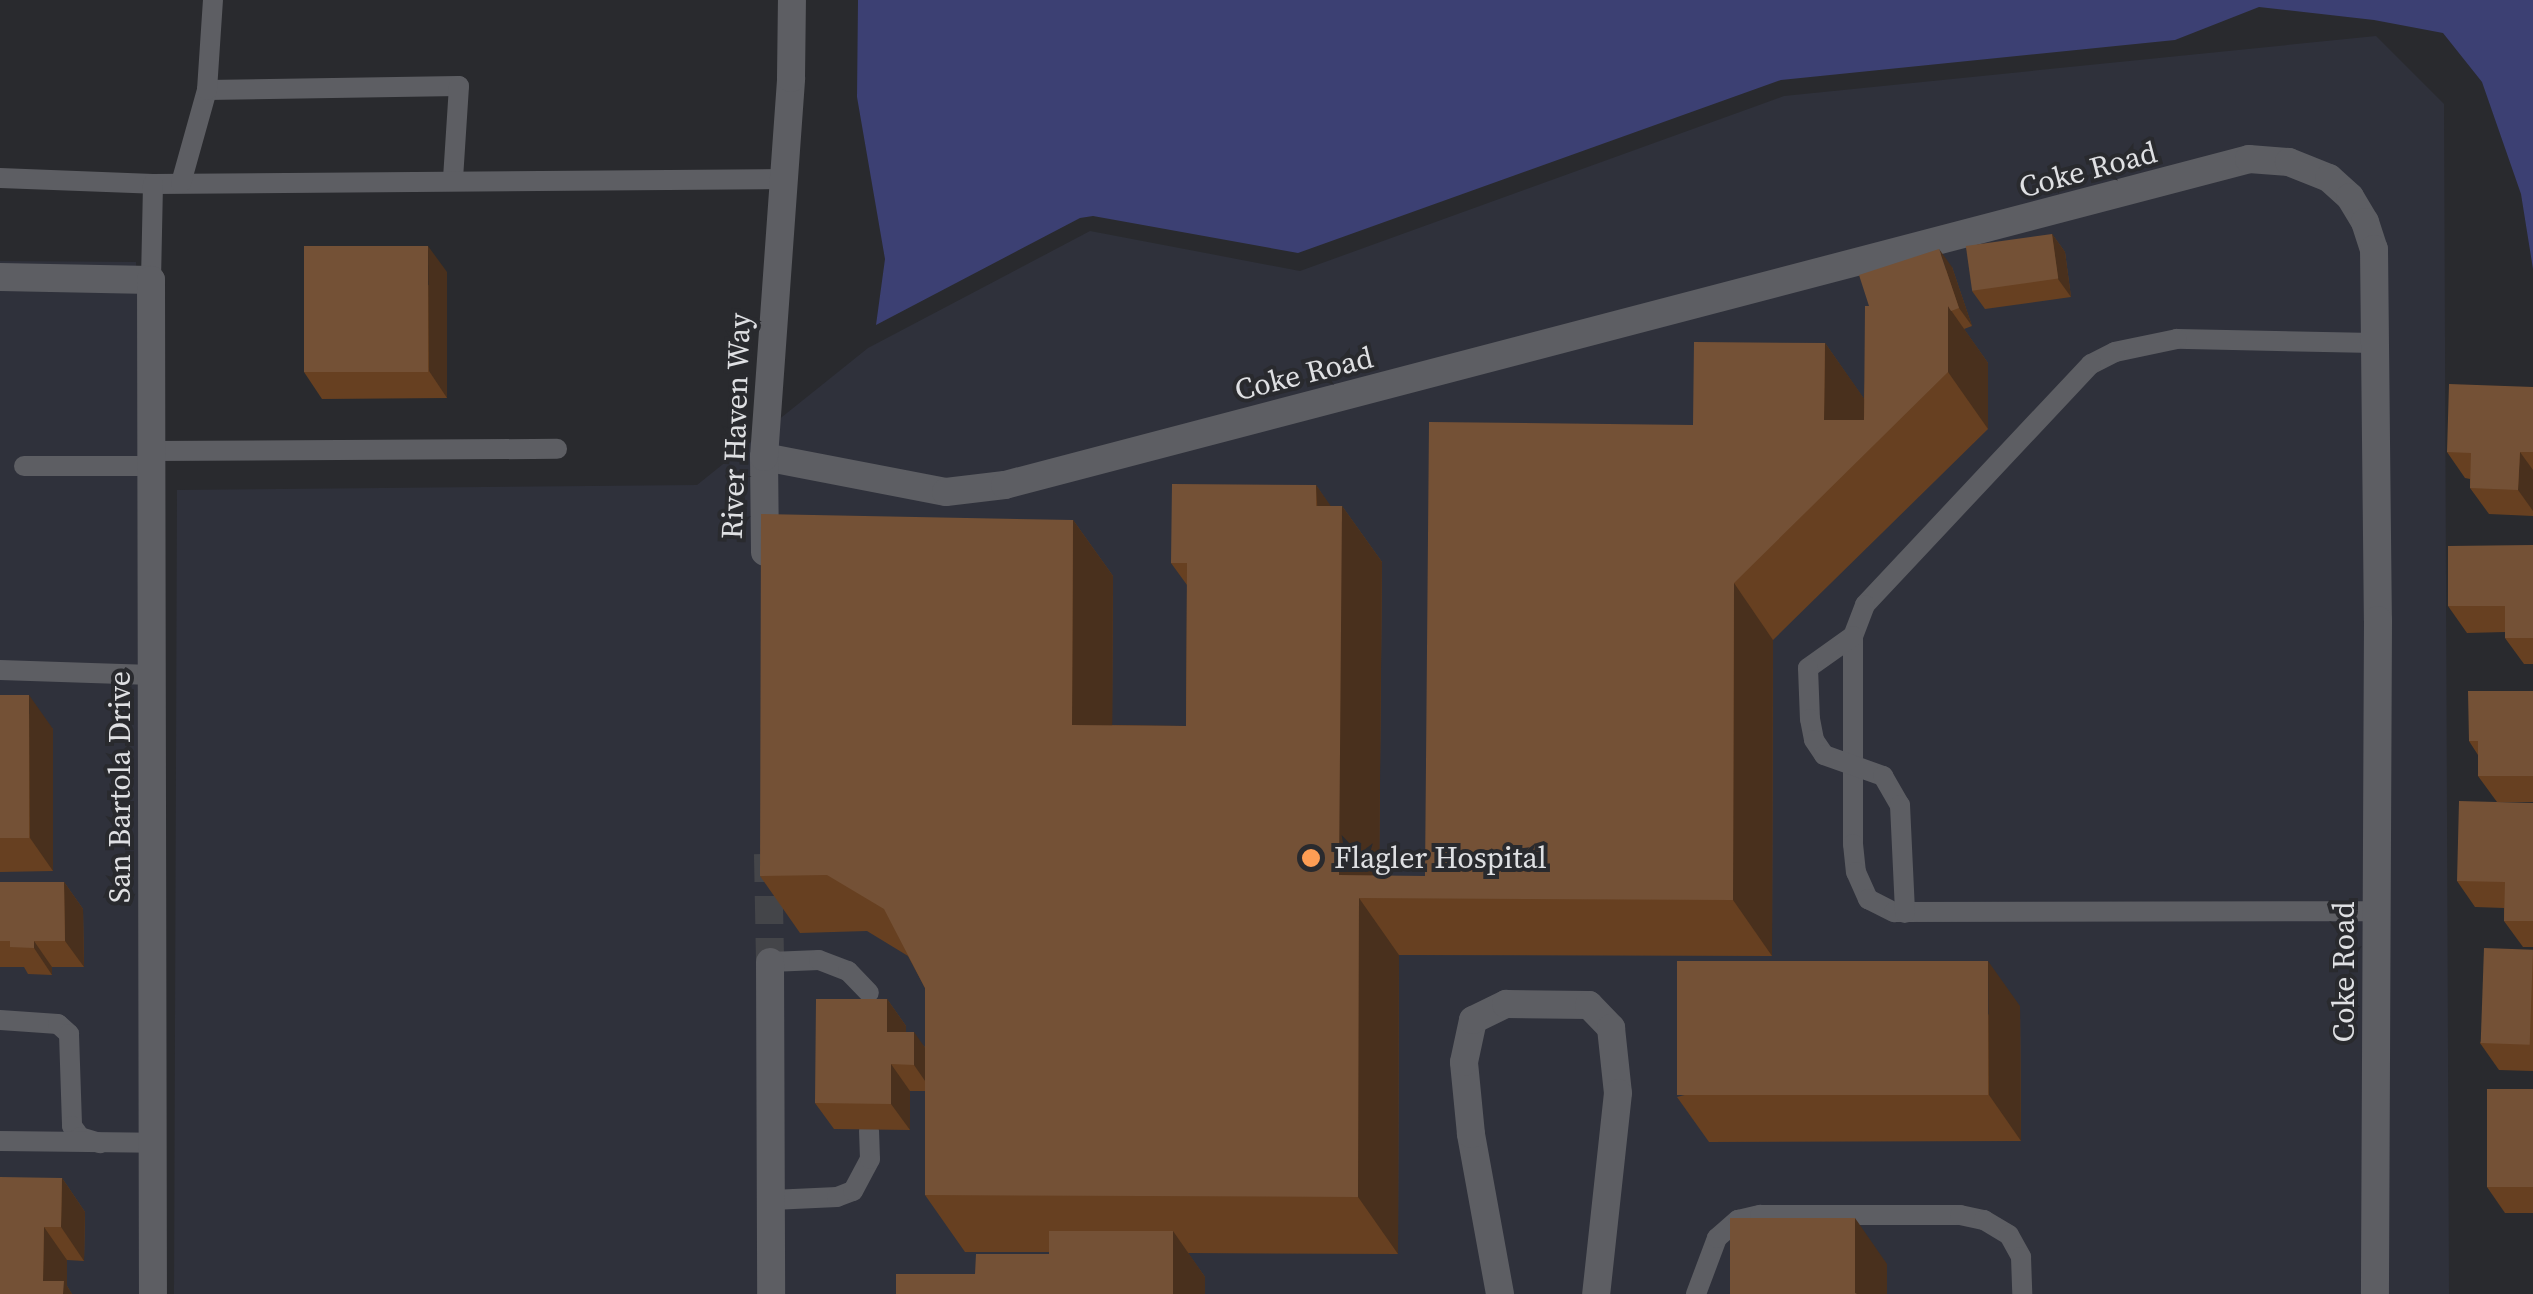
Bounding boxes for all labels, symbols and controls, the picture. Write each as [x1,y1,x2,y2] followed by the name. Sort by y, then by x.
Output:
[2015,134,2161,206] street label: Coke Road
[714,312,758,540] street label: River Haven Way
[1231,339,1377,409] street label: Coke Road
[102,671,138,903] street label: San Bartola Drive
[1334,840,1547,876] place label: Flagler Hospital
[1298,845,1324,871] marker: Flagler Hospital
[2326,901,2362,1043] street label: Coke Road

